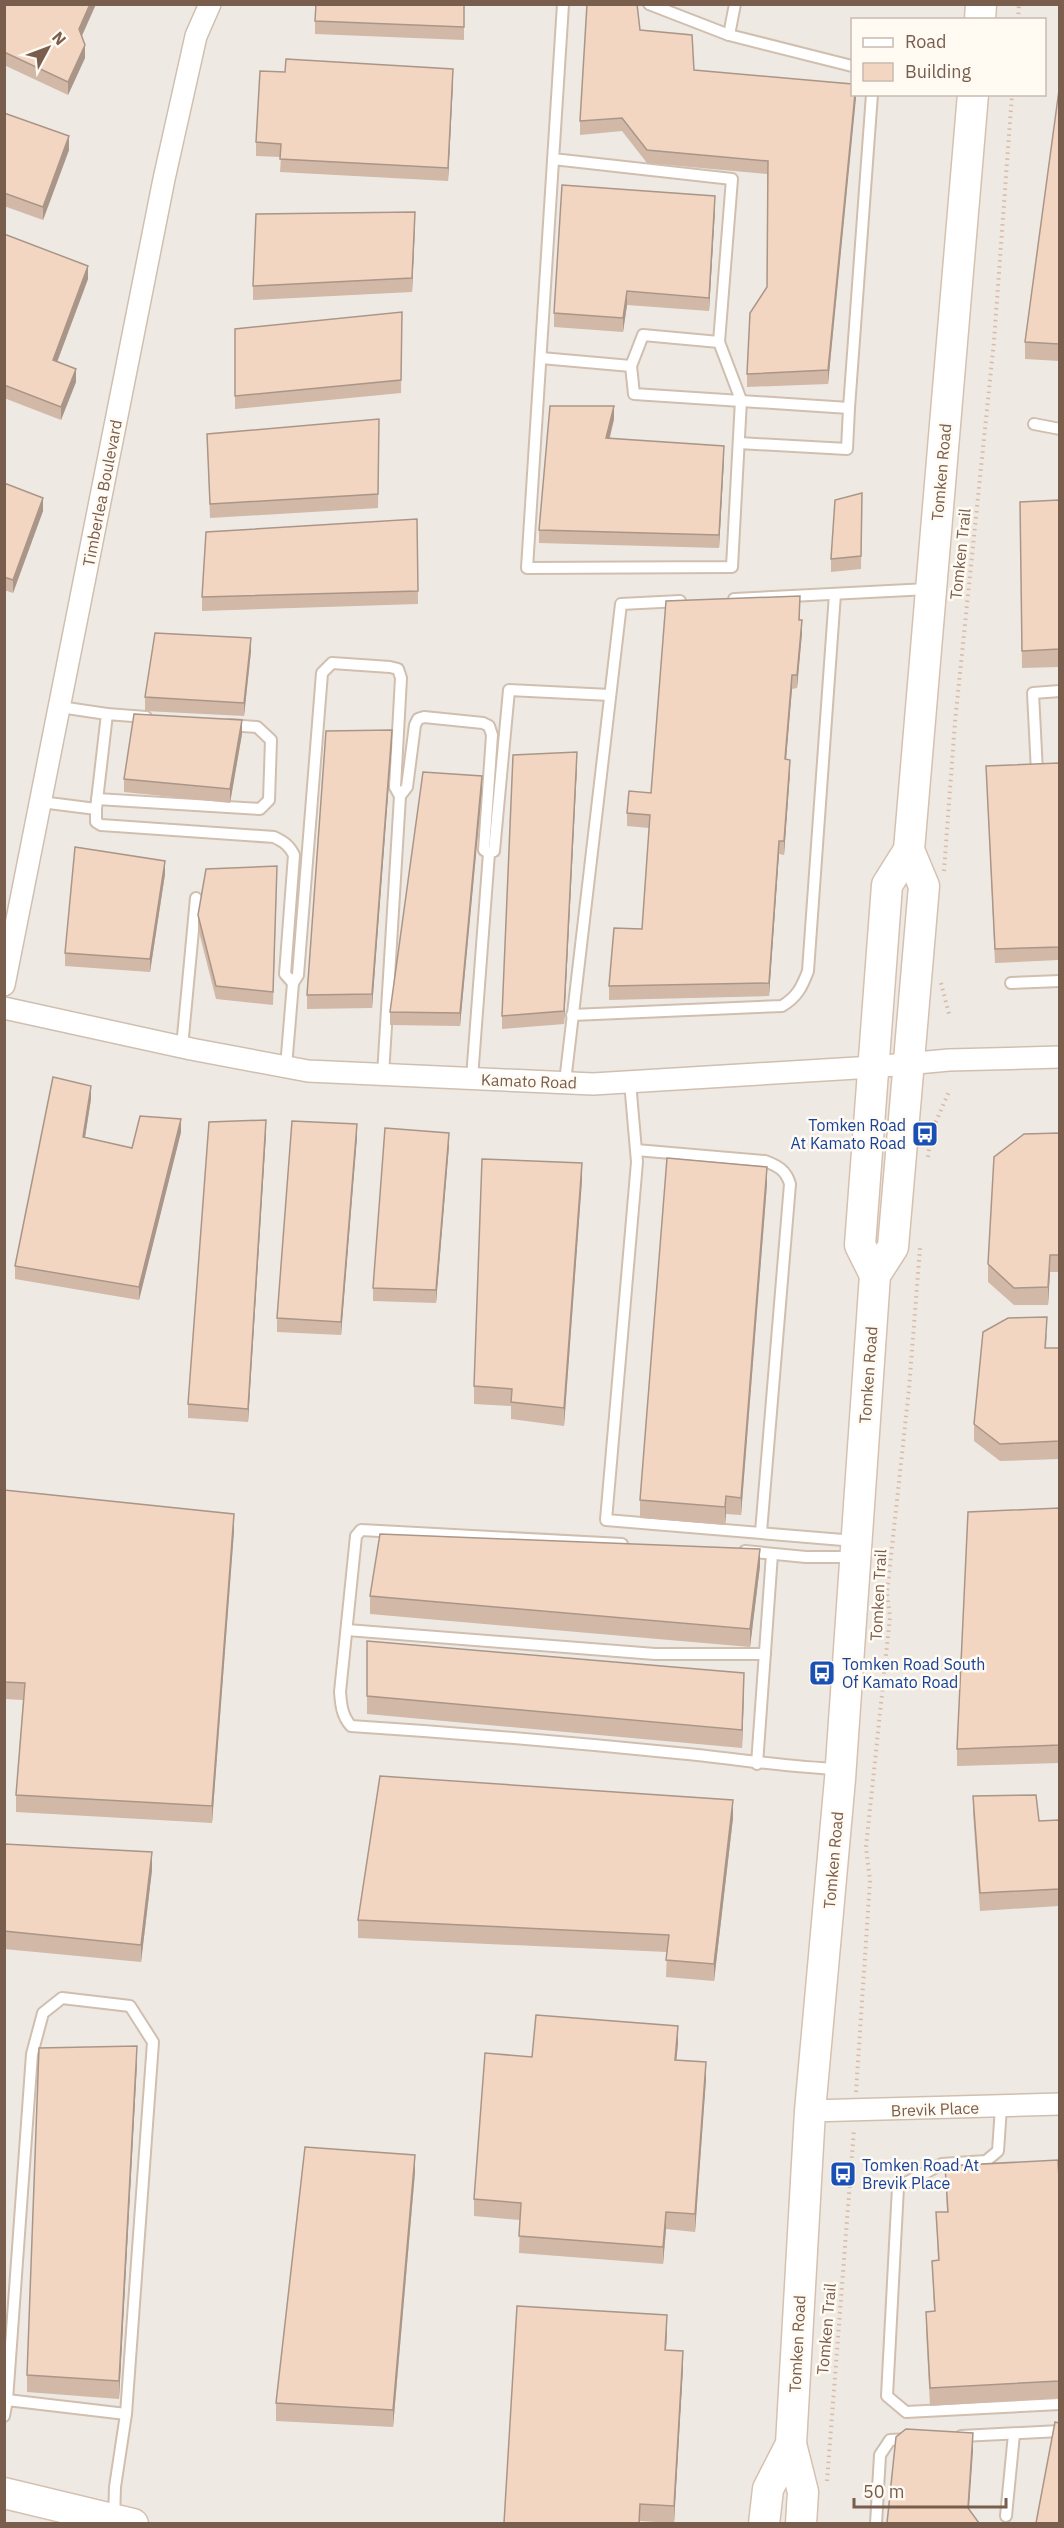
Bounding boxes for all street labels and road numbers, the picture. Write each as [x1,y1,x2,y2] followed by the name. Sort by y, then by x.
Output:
[78,418,126,568] street label: Timberlea Boulevard
[927,422,955,522] street label: Tomken Road
[945,507,975,601] street label: Tomken Trail
[481,1069,577,1093] street label: Kamato Road
[855,1326,881,1424] street label: Tomken Road
[866,1549,890,1641] street label: Tomken Trail
[819,1810,847,1910] street label: Tomken Road
[891,2097,980,2121] street label: Brevik Place
[812,2282,840,2376] street label: Tomken Trail
[784,2295,810,2393] street label: Tomken Road

